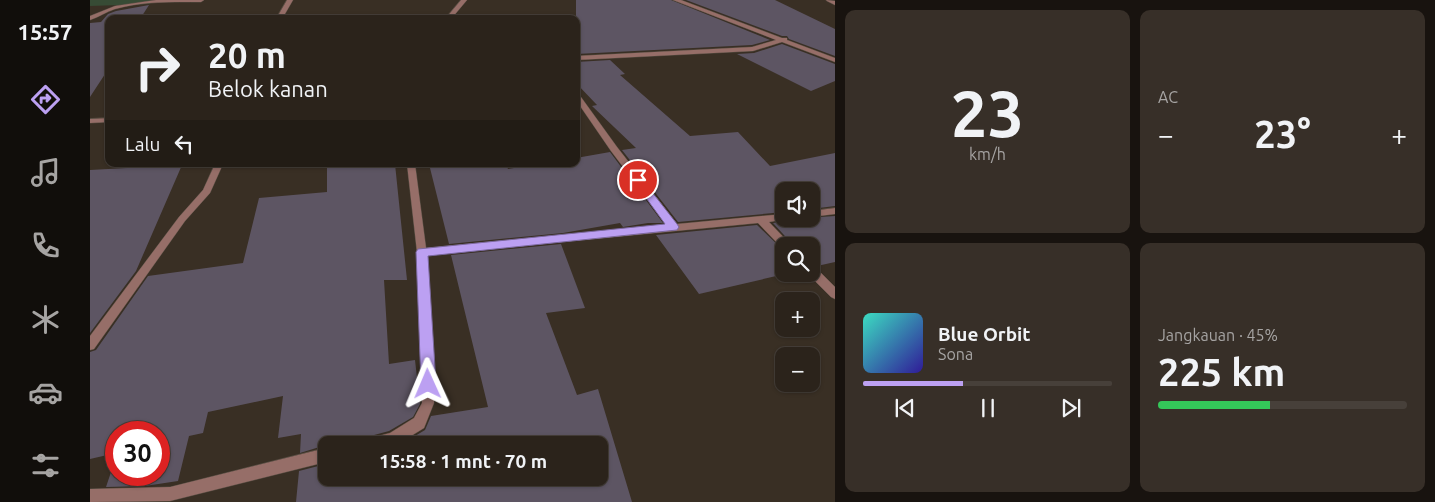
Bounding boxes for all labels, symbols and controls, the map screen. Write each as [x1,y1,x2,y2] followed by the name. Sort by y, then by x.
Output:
[17,19,73,44] text: 15:57
[125,35,190,100] icon: right
[208,35,286,75] text: 20 m
[208,76,328,101] text: Belok kanan
[951,76,1024,149] text: 23
[28,82,63,117] icon: directions
[1158,88,1178,106] text: AC
[1254,113,1311,155] text: 23°
[1158,119,1174,150] text: −
[1391,119,1407,150] text: +
[170,130,198,158] icon: left
[125,133,160,155] text: Lalu
[969,145,1006,163] text: km/h
[28,155,63,190] icon: music
[617,159,659,201] pin
[624,166,652,194] icon: arrive
[775,182,820,392] map controls
[775,182,820,227] button: sound
[28,228,63,263] icon: phone
[775,237,820,282] button: search
[775,292,820,337] button: +
[28,302,63,337] icon: climate
[938,323,1031,345] text: Blue Orbit
[1158,326,1278,344] text: Jangkauan · 45%
[938,345,973,363] text: Sona
[775,347,820,392] button: −
[1158,351,1285,393] text: 225 km
[401,357,453,409] position arrow
[28,375,63,410] icon: car
[891,394,919,422] icon: previous
[974,394,1002,422] icon: pause
[1057,394,1085,422] icon: next
[105,421,170,486] speed limit sign: 30
[28,448,63,483] icon: filters
[379,450,547,472] text: 15:58 · 1 mnt · 70 m

